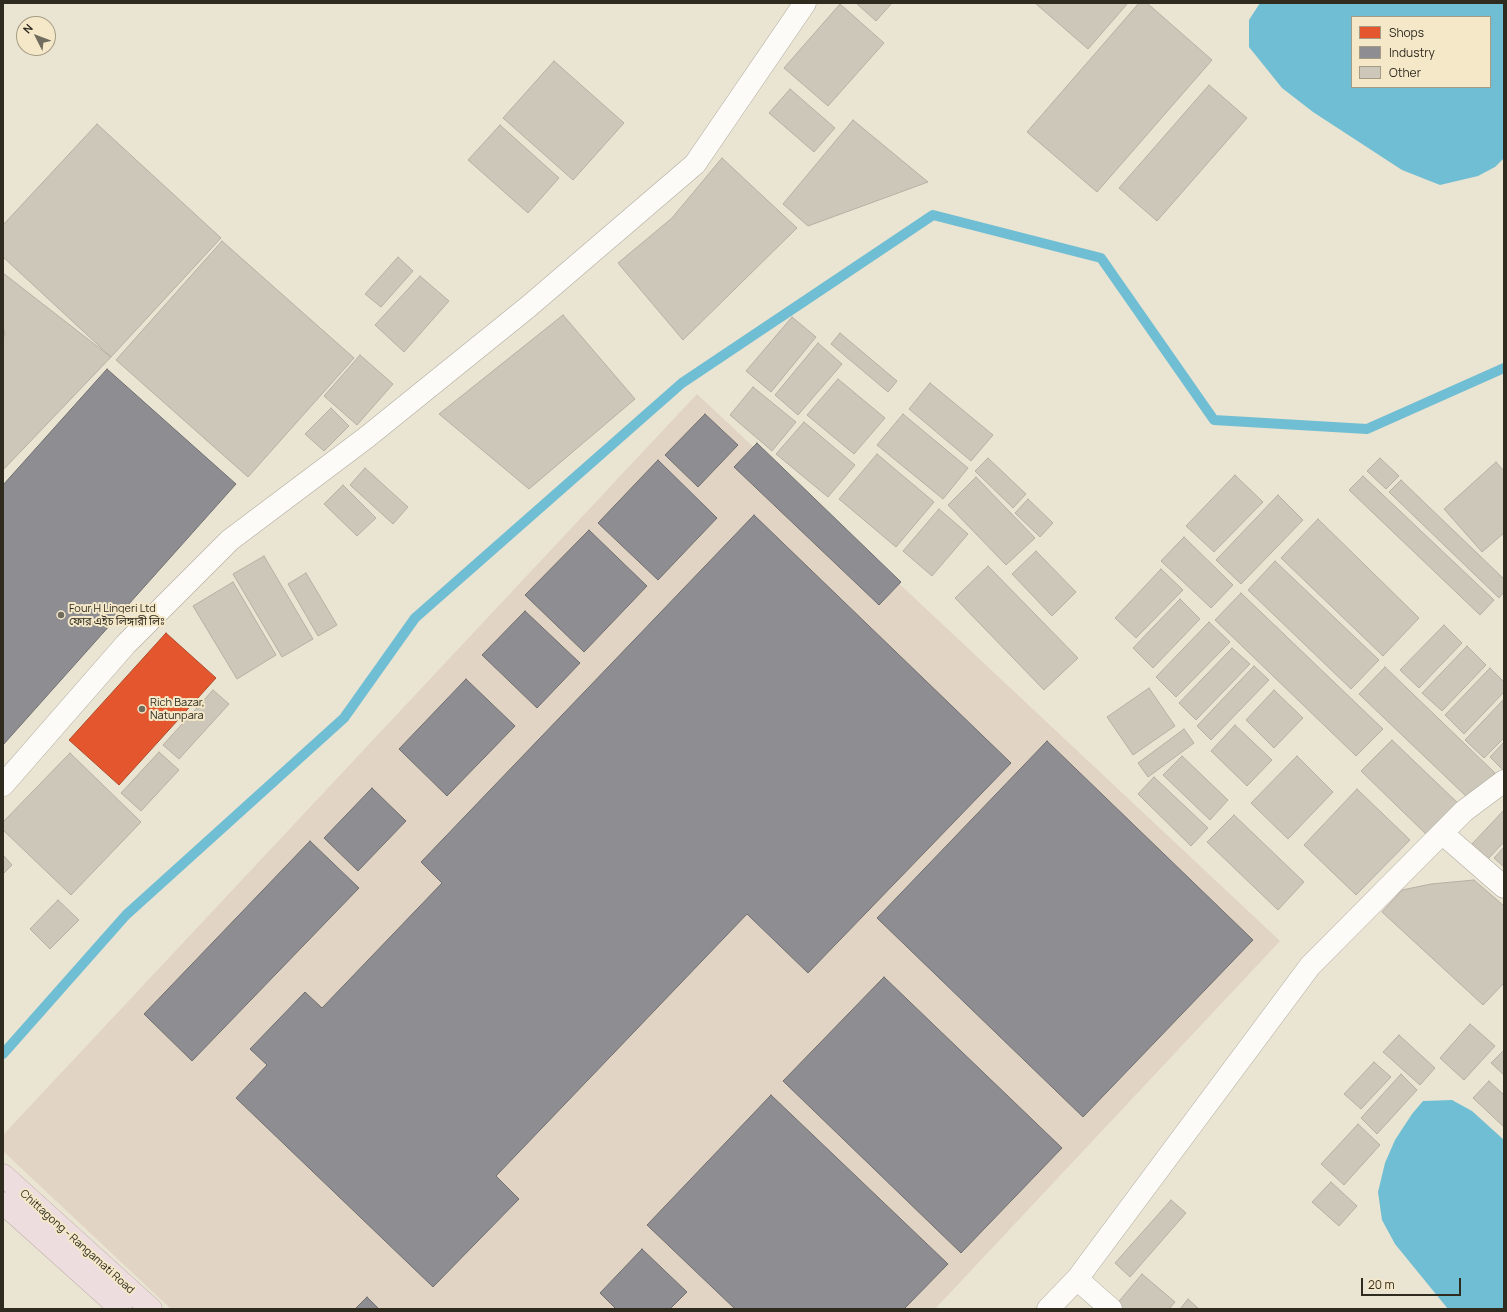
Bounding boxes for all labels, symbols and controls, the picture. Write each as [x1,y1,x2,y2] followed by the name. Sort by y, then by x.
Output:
[16,16,56,56] north arrow
[1351,16,1491,88] legend
[19,20,36,36] text: N
[1389,24,1424,41] text: Shops
[1389,44,1435,61] text: Industry
[1389,64,1421,81] text: Other
[69,602,165,628] place label: Four H Lingeri Ltd ফোর এইচ লিঙ্গারী লিঃ
[56,610,66,620] marker: Four H Lingeri Ltd ফোর এইচ লিঙ্গারী লিঃ
[150,696,205,722] place label: Rich Bazar, Natunpara
[137,704,147,714] marker: Rich Bazar, Natunpara
[17,1187,137,1297] street label: Chittagong - Rangamati Road
[1363,1270,1463,1296] scale bar
[1368,1276,1395,1293] text: 20 m

